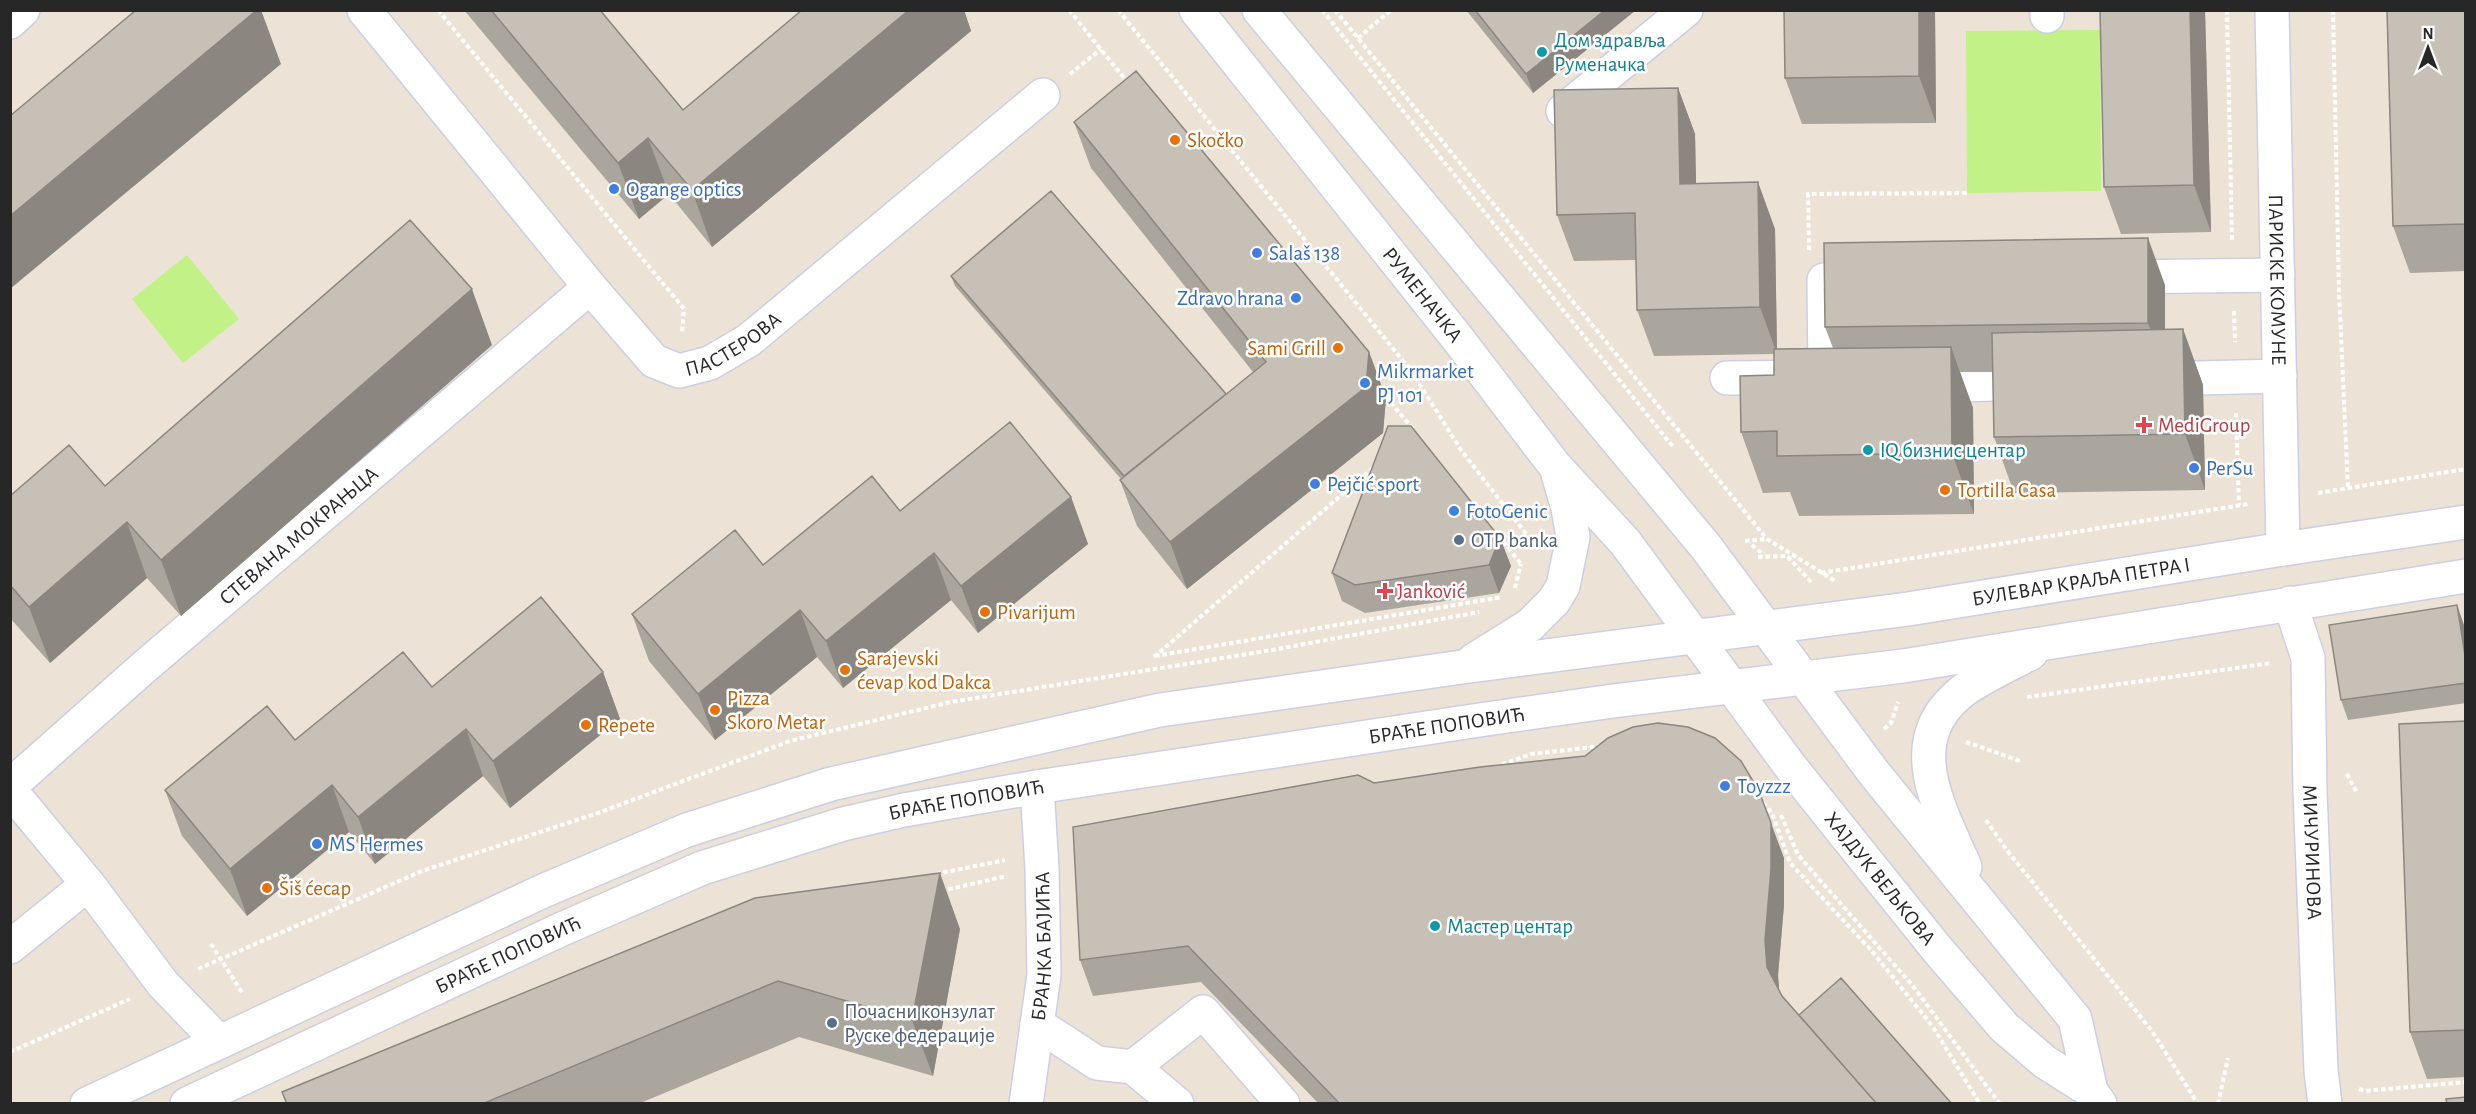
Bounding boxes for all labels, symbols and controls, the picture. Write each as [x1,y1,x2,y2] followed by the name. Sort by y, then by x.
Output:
[2398,18,2458,78] north arrow
[2422,26,2434,42] text: N
[1554,30,1666,75] place label: Дом здравља Руменачка
[1535,45,1549,59] marker: Дом здравља Руменачка
[1187,130,1244,151] place label: Skočko
[1168,133,1182,147] marker: Skočko
[626,179,742,200] place label: Ogange optics
[607,182,621,196] marker: Ogange optics
[2265,194,2290,366] street label: ПАРИСКЕ КОМУНЕ
[1269,243,1340,264] place label: Salaš 138
[1379,243,1467,346] street label: РУМЕНАЧКА
[1250,246,1264,260] marker: Salaš 138
[1177,288,1284,309] place label: Zdravo hrana
[1289,291,1303,305] marker: Zdravo hrana
[683,308,785,380] street label: ПАСТЕРОВА
[1247,338,1326,359] place label: Sami Grill
[1331,341,1345,355] marker: Sami Grill
[1377,361,1474,406] place label: Mikrmarket PJ 101
[1358,376,1372,390] marker: Mikrmarket PJ 101
[2158,415,2250,436] place label: MediGroup
[2135,416,2153,434] marker: MediGroup
[1880,440,2026,461] place label: IQ бизнис центар
[1861,443,1875,457] marker: IQ бизнис центар
[2206,458,2253,479] place label: PerSu
[2187,461,2201,475] marker: PerSu
[215,462,382,609] street label: СТЕВАНА МОКРАЊЦА
[1327,474,1419,495] place label: Pejčić sport
[1308,477,1322,491] marker: Pejčić sport
[1957,480,2057,501] place label: Tortilla Casa
[1938,483,1952,497] marker: Tortilla Casa
[1466,501,1547,522] place label: FotoGenic
[1447,504,1461,518] marker: FotoGenic
[1471,530,1558,551] place label: OTP banka
[1452,533,1466,547] marker: OTP banka
[1970,554,2191,609] street label: БУЛЕВАР КРАЉА ПЕТРА I
[1397,581,1465,602] place label: Janković
[1378,584,1392,598] marker: Janković
[997,602,1076,623] place label: Pivarijum
[978,605,992,619] marker: Pivarijum
[857,648,991,693] place label: Sarajevski ćevap kod Dakca
[838,663,852,677] marker: Sarajevski ćevap kod Dakca
[727,688,826,733] place label: Pizza Skoro Metar
[708,703,722,717] marker: Pizza Skoro Metar
[1367,703,1526,747] street label: БРАЋЕ ПОПОВИЋ
[598,715,655,736] place label: Repete
[579,718,593,732] marker: Repete
[886,776,1045,824] street label: БРАЋЕ ПОПОВИЋ
[1737,776,1791,797] place label: Toyzzz
[1718,779,1732,793] marker: Toyzzz
[2299,784,2326,920] street label: МИЧУРИНОВА
[1821,808,1940,949] street label: ХАЈДУК ВЕЉКОВА
[329,834,424,855] place label: MS Hermes
[310,837,324,851] marker: MS Hermes
[1027,871,1055,1022] street label: БРАНКА БАЈИЋА
[279,876,351,899] place label: Šiš ćecap
[260,881,274,895] marker: Šiš ćecap
[432,912,584,997] street label: БРАЋЕ ПОПОВИЋ
[1447,916,1573,937] place label: Мастер центар
[1428,919,1442,933] marker: Мастер центар
[844,1001,995,1046] place label: Почасни конзулат Руске федерације
[825,1016,839,1030] marker: Почасни конзулат Руске федерације

